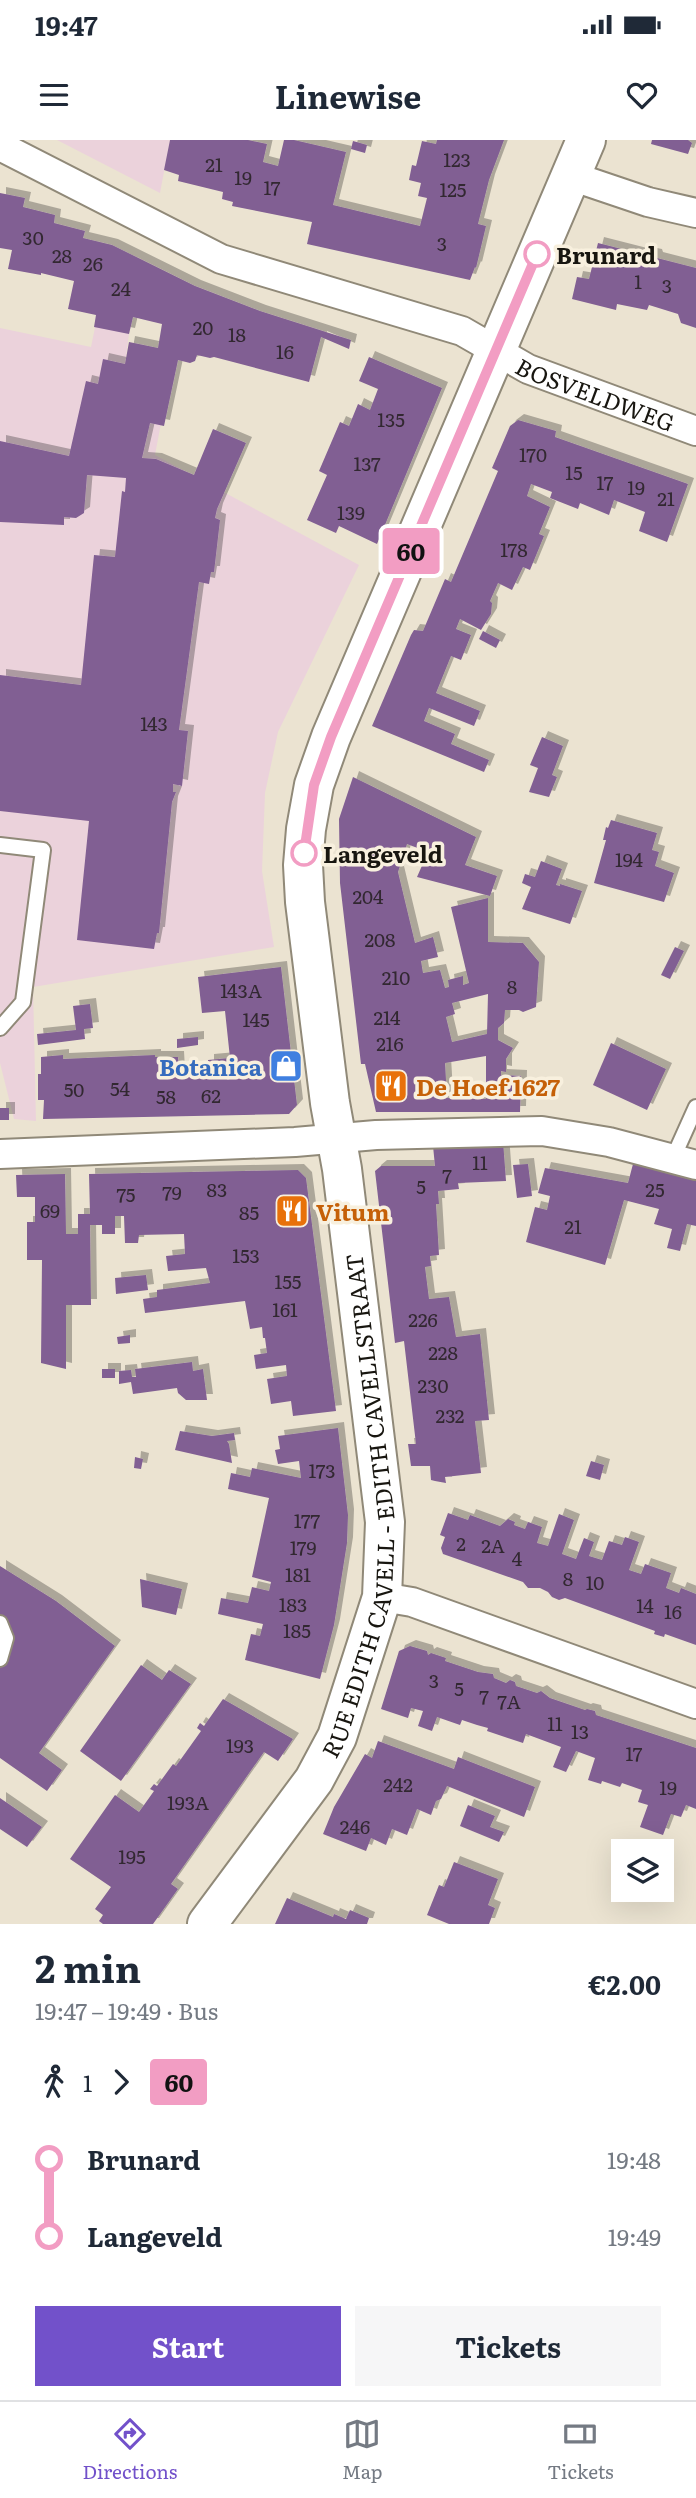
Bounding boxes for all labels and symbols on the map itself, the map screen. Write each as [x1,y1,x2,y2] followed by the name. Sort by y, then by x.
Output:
[443,145,471,173] house number: 123
[205,150,223,178] house number: 21
[234,163,252,191] house number: 19
[264,173,281,201] house number: 17
[439,175,467,203] house number: 125
[22,223,44,251] house number: 30
[437,229,447,257] house number: 3
[556,237,656,271] place label: Brunard
[52,241,72,269] house number: 28
[524,241,550,267] marker: Brunard
[83,249,103,277] house number: 26
[634,267,642,295] house number: 1
[662,271,672,299] house number: 3
[111,274,132,302] house number: 24
[193,313,213,341] house number: 20
[228,320,246,348] house number: 18
[276,337,294,365] house number: 16
[510,349,680,439] street label: BOSVELDWEG
[377,405,405,433] house number: 135
[519,440,547,468] house number: 170
[353,449,381,477] house number: 137
[565,458,583,486] house number: 15
[597,468,614,496] house number: 17
[627,473,645,501] house number: 19
[657,484,675,512] house number: 21
[337,498,365,526] house number: 139
[380,528,443,574] line badge: 60
[500,535,528,563] house number: 178
[140,709,168,737] house number: 143
[323,836,443,870] place label: Langeveld
[291,840,317,866] marker: Langeveld
[615,845,644,873] house number: 194
[352,882,384,910] house number: 204
[364,925,396,953] house number: 208
[382,963,410,991] house number: 210
[507,972,517,1000] house number: 8
[220,976,262,1004] house number: 143A
[373,1003,401,1031] house number: 214
[242,1005,270,1033] house number: 145
[376,1029,404,1057] house number: 216
[267,1047,305,1085] shop icon: Botanica
[159,1049,263,1083] place label: Botanica
[372,1067,410,1105] restaurant icon: De Hoef 1627
[416,1069,561,1103] place label: De Hoef 1627
[110,1074,131,1102] house number: 54
[64,1075,84,1103] house number: 50
[201,1081,221,1109] house number: 62
[156,1082,176,1110] house number: 58
[472,1148,488,1176] house number: 11
[442,1161,452,1189] house number: 7
[416,1172,426,1200] house number: 5
[207,1175,227,1203] house number: 83
[645,1175,665,1203] house number: 25
[162,1178,182,1206] house number: 79
[117,1180,136,1208] house number: 75
[273,1192,311,1230] restaurant icon: Vitum
[316,1194,389,1228] place label: Vitum
[40,1196,60,1224] house number: 69
[239,1198,259,1226] house number: 85
[564,1212,582,1240] house number: 21
[232,1241,260,1269] house number: 153
[312,1252,402,1763] street label: RUE EDITH CAVELL - EDITH CAVELLSTRAAT
[274,1267,302,1295] house number: 155
[272,1295,298,1323] house number: 161
[408,1305,438,1333] house number: 226
[428,1338,458,1366] house number: 228
[418,1371,448,1399] house number: 230
[436,1401,465,1429] house number: 232
[309,1456,335,1484] house number: 173
[294,1506,321,1534] house number: 177
[456,1529,466,1557] house number: 2
[481,1531,505,1559] house number: 2A
[290,1533,316,1561] house number: 179
[512,1544,523,1572] house number: 4
[285,1560,311,1588] house number: 181
[563,1564,573,1592] house number: 8
[586,1568,604,1596] house number: 10
[279,1590,307,1618] house number: 183
[636,1591,654,1619] house number: 14
[664,1597,682,1625] house number: 16
[283,1616,311,1644] house number: 185
[429,1666,439,1694] house number: 3
[454,1674,464,1702] house number: 5
[479,1682,489,1710] house number: 7
[497,1687,521,1715] house number: 7A
[547,1709,563,1737] house number: 11
[571,1717,589,1745] house number: 13
[226,1731,254,1759] house number: 193
[626,1739,643,1767] house number: 17
[383,1770,413,1798] house number: 242
[659,1773,677,1801] house number: 19
[167,1788,209,1816] house number: 193A
[340,1812,370,1840] house number: 246
[118,1842,146,1870] house number: 195

